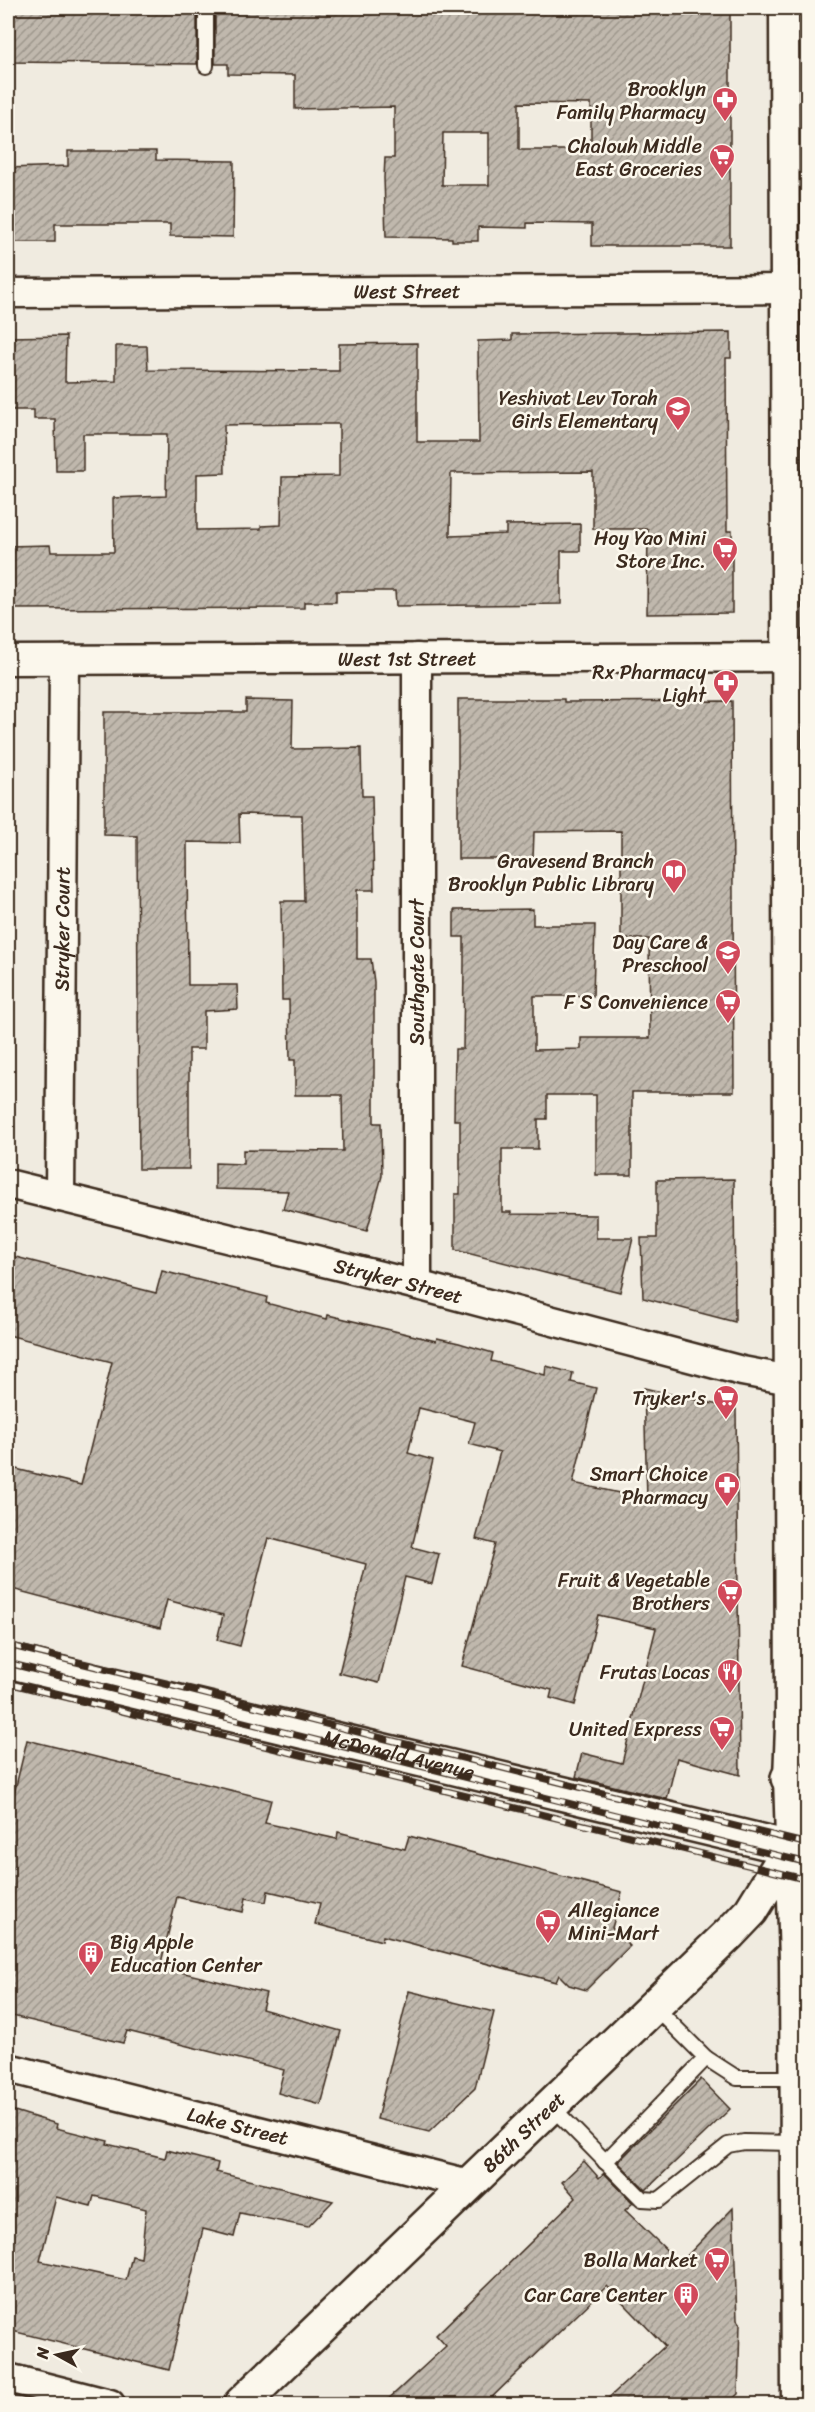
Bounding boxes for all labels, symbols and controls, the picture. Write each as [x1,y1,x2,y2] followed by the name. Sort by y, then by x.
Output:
[556,72,707,130] place label: Brooklyn Family Pharmacy
[710,85,740,123] pharmacy icon: Brooklyn Family Pharmacy
[568,129,703,187] place label: Chalouh Middle East Groceries
[707,142,737,180] supermarket icon: Chalouh Middle East Groceries
[353,274,461,309] street label: West Street
[499,381,659,439] place label: Yeshivat Lev Torah Girls Elementary
[663,394,693,432] school or university icon: Yeshivat Lev Torah Girls Elementary
[594,521,707,579] place label: Hoy Yao Mini Store Inc.
[710,535,740,573] supermarket icon: Hoy Yao Mini Store Inc.
[338,641,477,677] street label: West 1st Street
[592,655,707,713] place label: Rx Pharmacy Light
[711,668,741,706] pharmacy icon: Rx Pharmacy Light
[448,844,655,902] place label: Gravesend Branch Brooklyn Public Library
[659,857,689,895] library icon: Gravesend Branch Brooklyn Public Library
[45,866,80,991] street label: Stryker Court
[400,898,435,1045] street label: Southgate Court
[612,925,709,983] place label: Day Care & Preschool
[713,938,743,976] school or university icon: Day Care & Preschool
[564,985,708,1020] place label: F S Convenience
[713,987,743,1025] supermarket icon: F S Convenience
[330,1248,467,1314] street label: Stryker Street
[632,1381,707,1416] place label: Tryker's
[711,1383,741,1421] supermarket icon: Tryker's
[590,1457,709,1515] place label: Smart Choice Pharmacy
[712,1470,742,1508] pharmacy icon: Smart Choice Pharmacy
[558,1563,711,1621] place label: Fruit & Vegetable Brothers
[715,1577,745,1615] supermarket icon: Fruit & Vegetable Brothers
[600,1655,711,1690] place label: Frutas Locas
[715,1657,745,1695] restaurant icon: Frutas Locas
[569,1712,703,1747] place label: United Express
[707,1714,737,1752] supermarket icon: United Express
[320,1720,478,1790] street label: McDonald Avenue
[567,1893,660,1951] place label: Allegiance Mini-Mart
[533,1907,563,1945] supermarket icon: Allegiance Mini-Mart
[110,1925,263,1983] place label: Big Apple Education Center
[76,1939,106,1977] building icon: Big Apple Education Center
[473,2083,574,2182] street label: 86th Street
[183,2097,292,2156] street label: Lake Street
[584,2243,698,2278] place label: Bolla Market
[702,2245,732,2283] supermarket icon: Bolla Market
[524,2278,668,2313] place label: Car Care Center
[671,2280,701,2318] building icon: Car Care Center
[27,2325,87,2385] north arrow
[27,2345,58,2361] text: N

